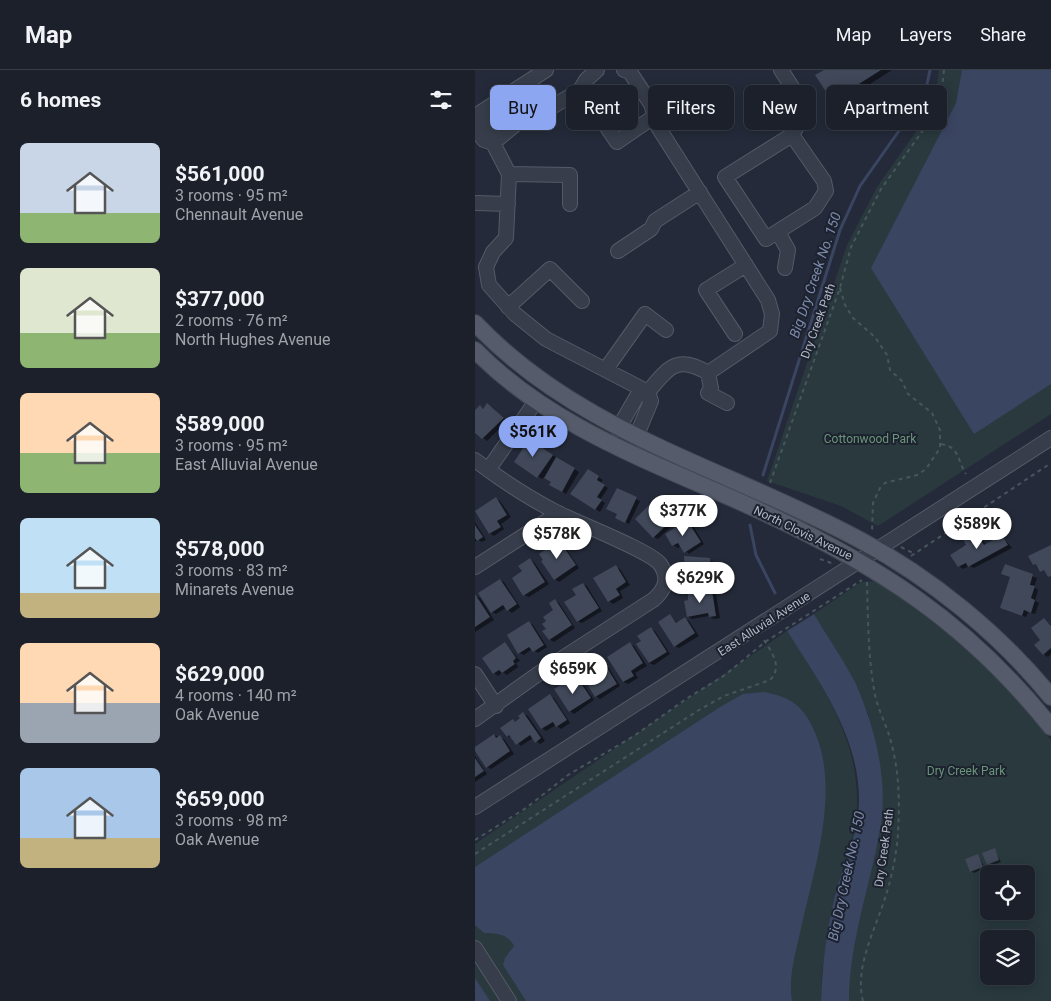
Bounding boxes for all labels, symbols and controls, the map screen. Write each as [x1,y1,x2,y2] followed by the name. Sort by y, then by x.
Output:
[25,21,72,49] text: Map
[836,24,871,45] text: Map
[899,24,952,45] text: Layers
[980,24,1026,45] text: Share
[490,85,556,130] chip: Buy
[566,85,638,130] chip: Rent
[648,85,734,130] chip: Filters
[744,85,816,130] chip: New
[826,85,947,130] chip: Apartment
[427,86,455,114] icon: filters
[20,88,101,112] text: 6 homes
[175,162,265,186] text: $561,000
[60,163,120,223] icon: home
[175,186,288,205] text: 3 rooms · 95 m²
[175,205,303,224] text: Chennault Avenue
[786,210,844,340] water label: Big Dry Creek No. 150
[798,282,838,360] street label: Dry Creek Path
[175,287,265,311] text: $377,000
[60,288,120,348] icon: home
[175,311,288,330] text: 2 rooms · 76 m²
[175,330,330,349] text: North Hughes Avenue
[175,412,265,436] text: $589,000
[60,413,120,473] icon: home
[498,416,568,458] pin: $561K
[510,422,556,441] text: $561K
[824,432,917,446] park label: Cottonwood Park
[175,436,288,455] text: 3 rooms · 95 m²
[175,455,318,474] text: East Alluvial Avenue
[648,494,718,537] pin: $377K
[660,501,706,520] text: $377K
[751,503,855,563] street label: North Clovis Avenue
[942,508,1012,550] pin: $589K
[954,514,1000,533] text: $589K
[522,518,592,560] pin: $578K
[534,524,580,543] text: $578K
[175,537,265,561] text: $578,000
[60,538,120,598] icon: home
[175,561,288,580] text: 3 rooms · 83 m²
[665,562,735,604] pin: $629K
[677,568,723,587] text: $629K
[175,580,294,599] text: Minarets Avenue
[715,589,813,659] street label: East Alluvial Avenue
[538,652,608,695] pin: $659K
[550,659,596,678] text: $659K
[175,662,265,686] text: $629,000
[60,663,120,723] icon: home
[175,686,297,705] text: 4 rooms · 140 m²
[175,705,259,724] text: Oak Avenue
[927,764,1006,778] park label: Dry Creek Park
[175,787,265,811] text: $659,000
[60,788,120,848] icon: home
[872,808,896,888] street label: Dry Creek Path
[824,810,868,942] water label: Big Dry Creek No. 150
[175,811,288,830] text: 3 rooms · 98 m²
[175,830,259,849] text: Oak Avenue
[980,865,1035,985] map controls
[980,865,1035,920] button: locate
[980,930,1035,985] button: layers

